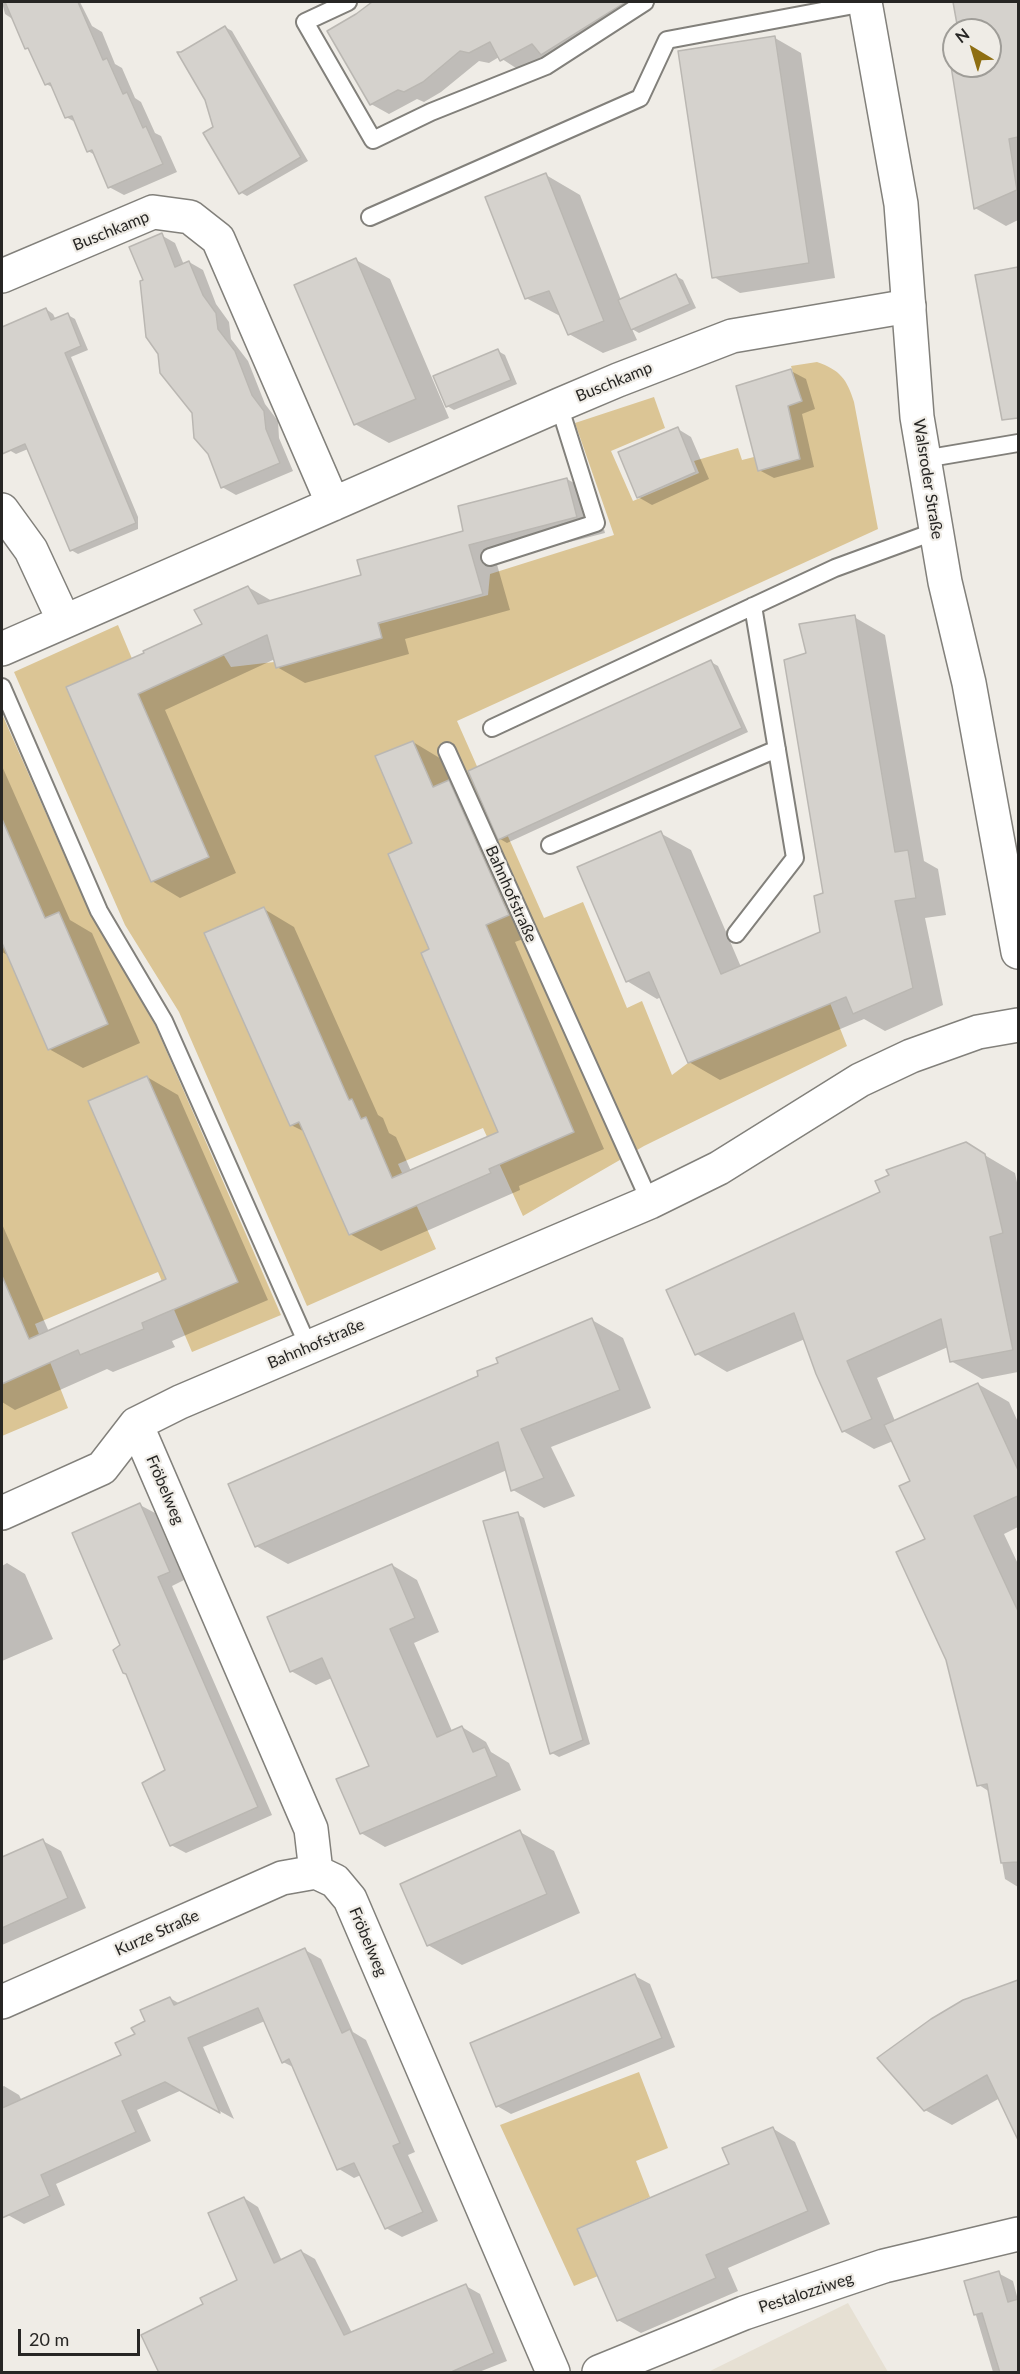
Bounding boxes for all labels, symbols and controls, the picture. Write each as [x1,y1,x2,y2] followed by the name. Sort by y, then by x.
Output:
[942,18,1002,78] north arrow
[951,24,973,46] text: N
[70,207,152,255] street label: Buschkamp
[573,358,655,406] street label: Buschkamp
[909,417,947,541] street label: Walsroder Straße
[481,843,541,945] street label: Bahnhofstraße
[265,1315,367,1373] street label: Bahnhofstraße
[142,1452,188,1528] street label: Fröbelweg
[345,1904,391,1980] street label: Fröbelweg
[112,1906,202,1960] street label: Kurze Straße
[756,2269,856,2317] street label: Pestalozziweg
[21,2317,142,2355] scale bar
[29,2328,69,2350] text: 20 m

